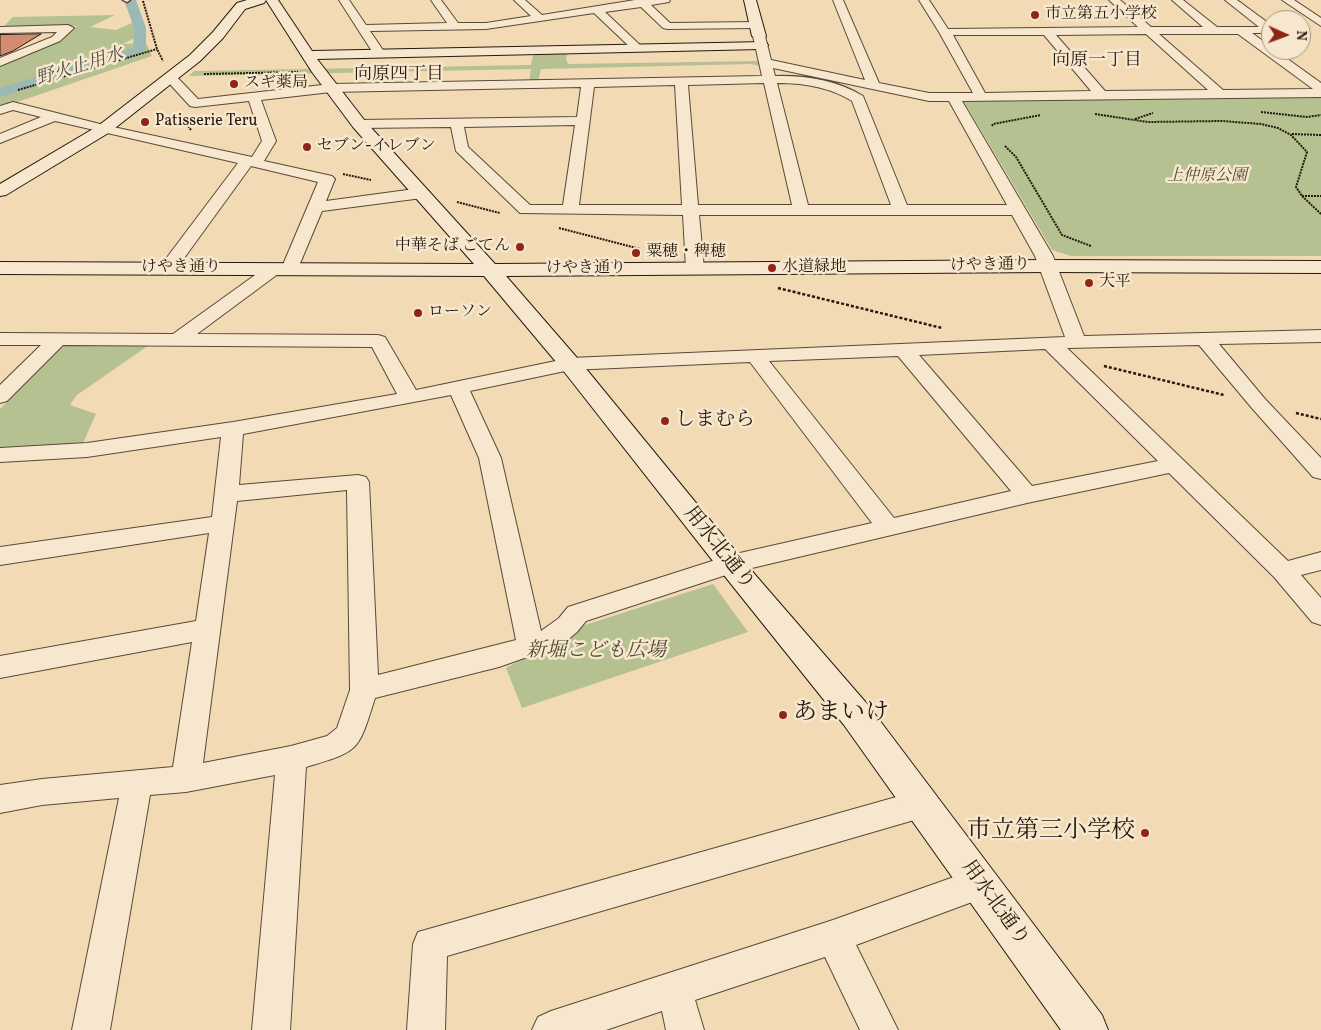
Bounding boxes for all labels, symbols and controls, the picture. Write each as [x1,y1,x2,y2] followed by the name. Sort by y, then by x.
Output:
[1045,5,1157,25] place label: 市立第五小学校
[1029,9,1041,21] marker: 市立第五小学校
[1261,10,1311,60] north arrow
[1291,30,1310,41] text: N
[34,45,126,91] water label: 野火止用水
[1052,51,1142,73] district label: 向原一丁目
[354,65,444,87] district label: 向原四丁目
[244,74,308,94] place label: スギ薬局
[228,78,240,90] marker: スギ薬局
[155,112,258,132] place label: Patisserie Teru
[139,116,151,128] marker: Patisserie Teru
[317,137,436,157] place label: セブン-イレブン
[301,141,313,153] marker: セブン-イレブン
[1167,167,1247,187] park label: 上仲原公園
[395,237,510,257] place label: 中華そば ごてん
[514,241,526,253] marker: 中華そば ごてん
[646,243,726,263] place label: 粟穂・稗穂
[630,247,642,259] marker: 粟穂・稗穂
[950,256,1030,276] street label: けやき通り
[141,258,221,278] street label: けやき通り
[782,258,846,278] place label: 水道緑地
[546,259,626,279] street label: けやき通り
[766,262,778,274] marker: 水道緑地
[1099,273,1131,293] place label: 大平
[1083,277,1095,289] marker: 大平
[428,303,492,323] place label: ローソン
[412,307,424,319] marker: ローソン
[675,409,755,433] place label: しまむら
[659,415,671,427] marker: しまむら
[677,503,759,595] street label: 用水北通り
[526,640,666,664] park label: 新堀こども広場
[793,701,889,729] place label: あまいけ
[777,709,789,721] marker: あまいけ
[967,819,1135,847] place label: 市立第三小学校
[1139,827,1151,839] marker: 市立第三小学校
[955,856,1033,952] street label: 用水北通り

